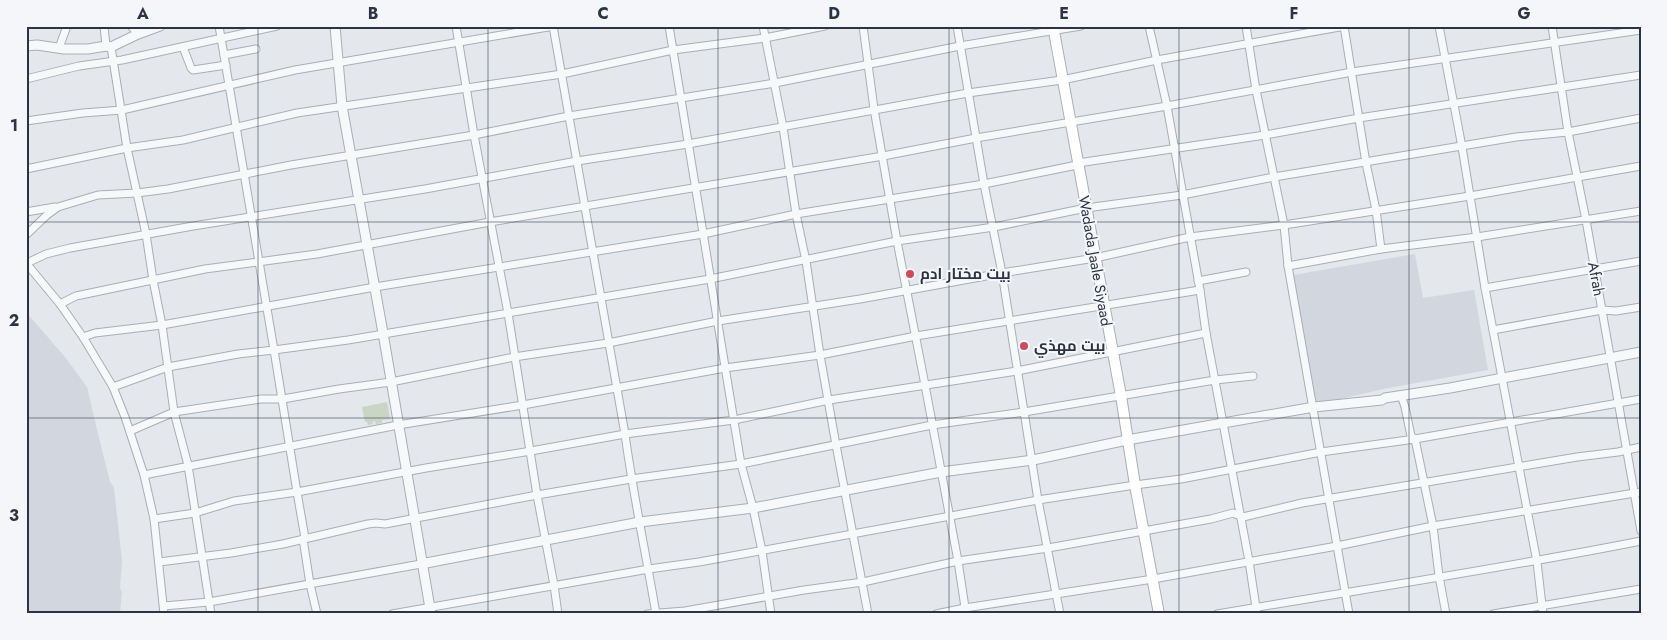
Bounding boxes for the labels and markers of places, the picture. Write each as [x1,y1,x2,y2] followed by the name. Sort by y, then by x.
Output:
[920,263,1011,285] place label: بيت مختار ادم
[904,268,916,280] marker: بيت مختار ادم
[1034,335,1105,358] place label: بيت مهذي
[1018,340,1030,352] marker: بيت مهذي

